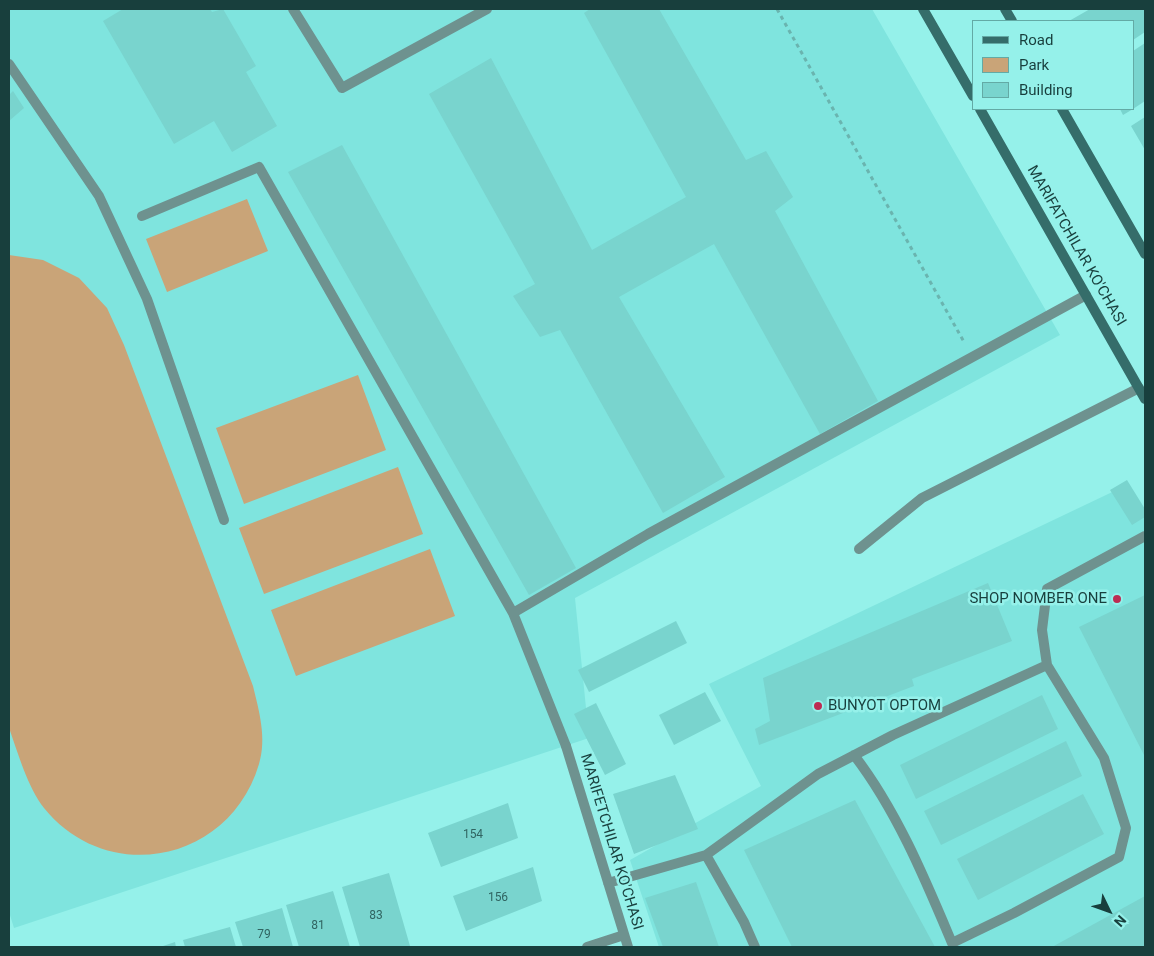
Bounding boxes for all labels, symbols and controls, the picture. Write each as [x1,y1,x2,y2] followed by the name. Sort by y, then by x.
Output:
[972,20,1134,110] legend
[1019,31,1053,49] text: Road
[1019,56,1049,74] text: Park
[1019,81,1073,99] text: Building
[1023,163,1129,329] street label: MARIFATCHILAR KO'CHASI
[969,590,1107,608] place label: SHOP NOMBER ONE
[1111,593,1123,605] marker: SHOP NOMBER ONE
[828,697,941,715] place label: BUNYOT OPTOM
[812,700,824,712] marker: BUNYOT OPTOM
[576,752,646,932] street label: MARIFETCHILAR KO'CHASI
[463,828,483,842] house number: 154
[1084,886,1134,936] north arrow
[488,891,508,905] house number: 156
[369,909,383,923] house number: 83
[1111,912,1129,930] text: N
[311,919,325,933] house number: 81
[257,928,271,942] house number: 79

